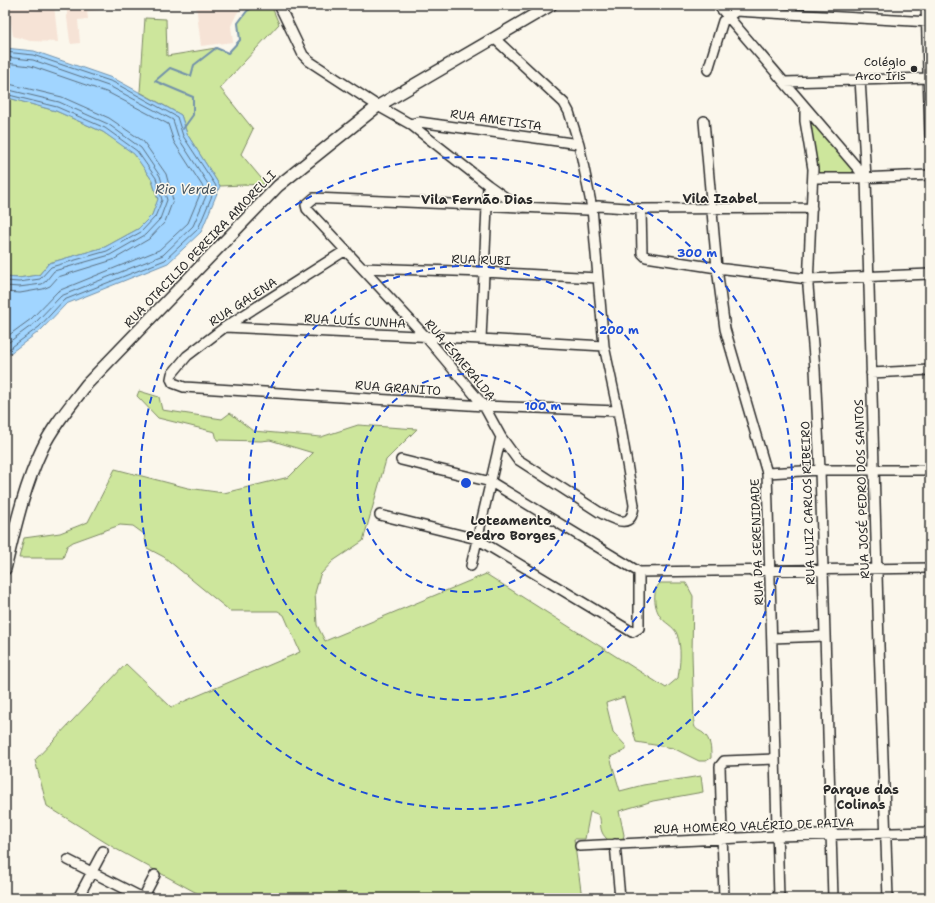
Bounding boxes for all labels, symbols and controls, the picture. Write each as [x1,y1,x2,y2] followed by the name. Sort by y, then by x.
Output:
[855,54,906,84] place label: Colégio Arco Íris
[909,64,919,74] marker: Colégio Arco Íris
[449,106,543,134] street label: RUA AMETISTA
[121,167,280,331] street label: RUA OTACILIO PEREIRA AMORELLI
[155,181,217,198] water label: Rio Verde
[682,190,758,207] district label: Vila Izabel
[421,191,533,208] district label: Vila Fernão Dias
[677,245,717,261] text: 300 m
[451,251,511,269] street label: RUA RUBI
[206,274,280,330] street label: RUA GALENA
[304,310,407,332] street label: RUA LUÍS CUNHA
[421,316,499,404] street label: RUA ESMERALDA
[599,322,639,338] text: 200 m
[355,377,441,399] street label: RUA GRANITO
[525,398,562,414] text: 100 m
[851,399,873,579] street label: RUA JOSÉ PEDRO DOS SANTOS
[797,421,819,585] street label: RUA LUIZ CARLOS RIBEIRO
[459,476,473,490] centre of rings
[747,478,767,606] street label: RUA DA SERENIDADE
[466,512,556,544] district label: Loteamento Pedro Borges
[823,781,899,813] district label: Parque das Colinas
[654,814,855,837] street label: RUA HOMERO VALÉRIO DE PAIVA

